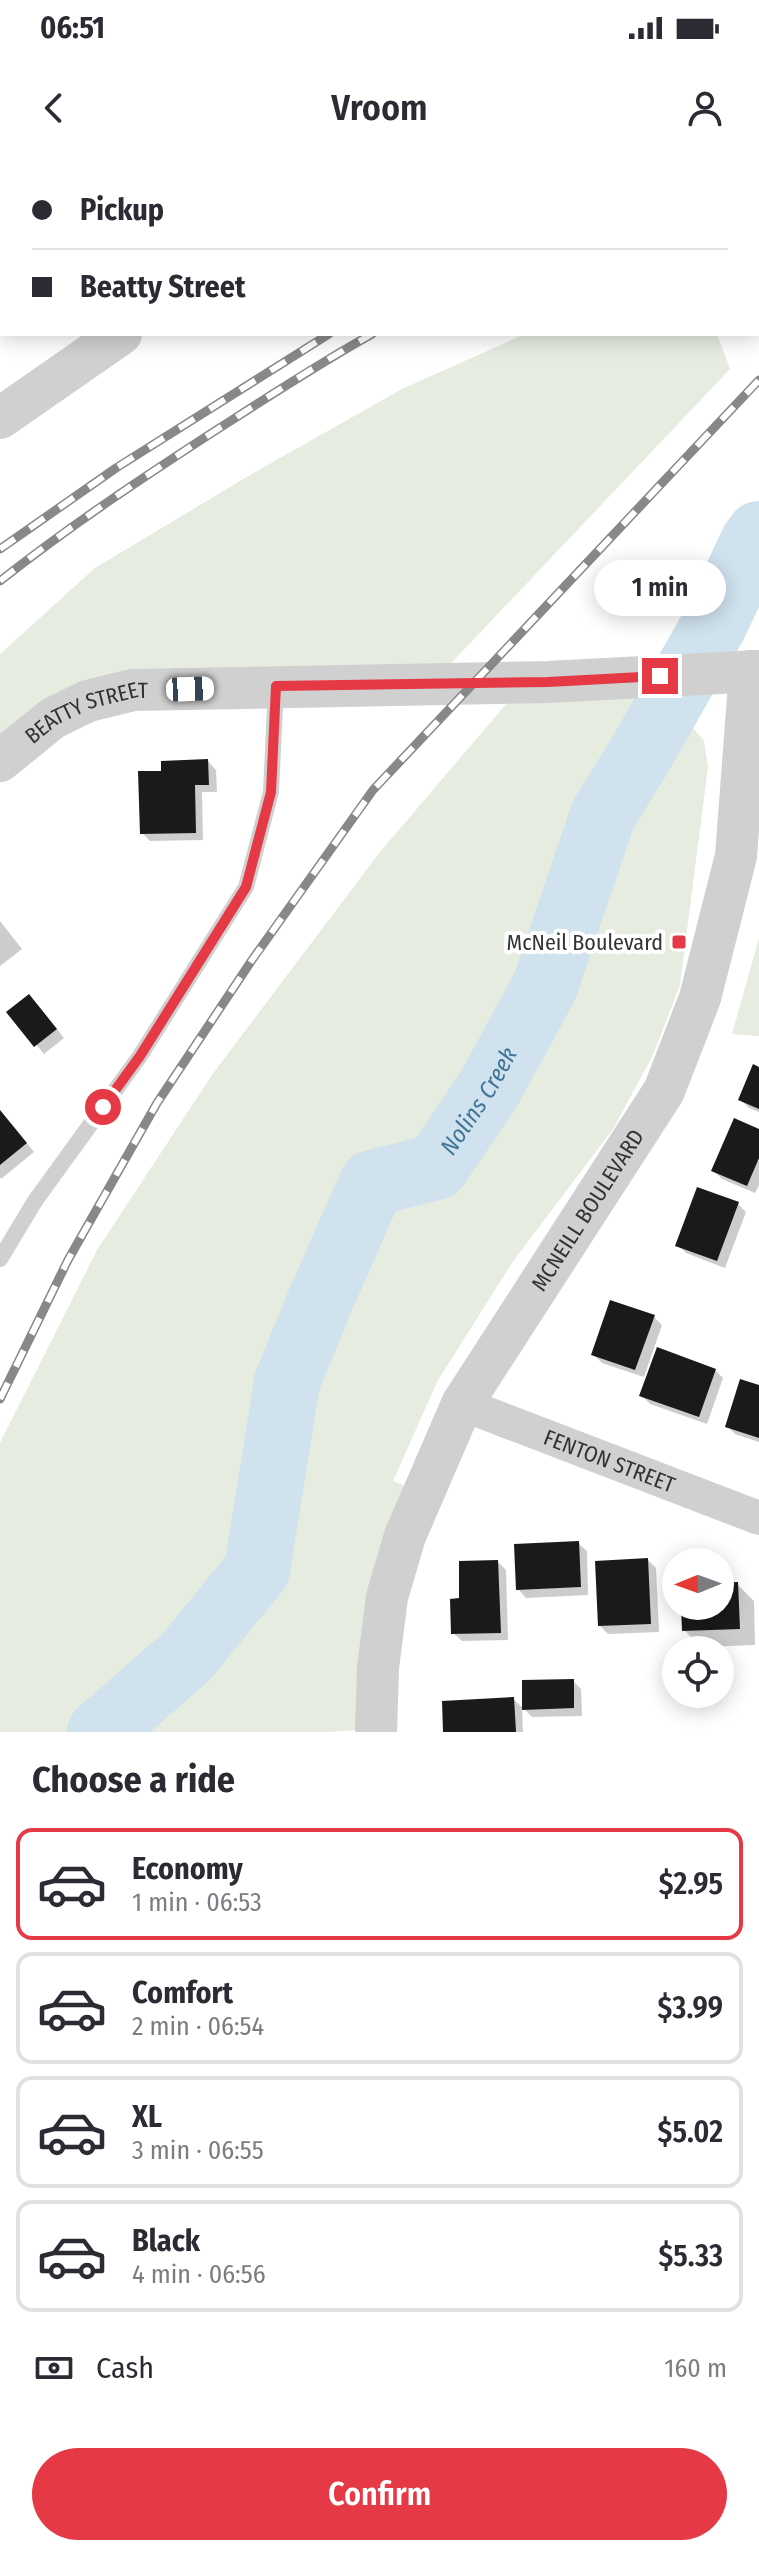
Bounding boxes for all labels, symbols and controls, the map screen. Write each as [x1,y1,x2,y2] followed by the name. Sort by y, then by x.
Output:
[40,10,105,46] text: 06:51
[32,86,76,130] icon: back
[331,86,428,130] text: Vroom
[683,86,727,130] icon: person
[80,192,164,228] text: Pickup
[80,269,245,305] text: Beatty Street
[594,560,726,616] callout: 1 min
[632,572,688,603] text: 1 min
[642,658,678,694] route end
[19,676,149,749] street label: BEATTY STREET
[166,676,214,702] car
[506,929,663,956] place label: McNeil Boulevard
[670,933,688,951] marker: McNeil Boulevard
[435,1042,523,1160] water label: Nolins Creek
[85,1089,121,1125] route start
[526,1124,650,1296] street label: MCNEILL BOULEVARD
[540,1424,680,1499] street label: FENTON STREET
[662,1548,734,1620] north arrow
[662,1548,734,1708] map controls
[662,1636,734,1708] button: locate
[32,1758,235,1802] text: Choose a ride
[36,1848,108,1920] icon: car
[132,1851,243,1887] text: Economy
[659,1866,723,1902] text: $2.95
[132,1887,262,1918] text: 1 min · 06:53
[36,1972,108,2044] icon: car
[132,1975,233,2011] text: Comfort
[658,1990,723,2026] text: $3.99
[132,2011,264,2042] text: 2 min · 06:54
[36,2096,108,2168] icon: car
[132,2099,162,2135] text: XL
[658,2114,723,2150] text: $5.02
[132,2135,264,2166] text: 3 min · 06:55
[36,2220,108,2292] icon: car
[132,2223,200,2259] text: Black
[658,2238,723,2274] text: $5.33
[132,2259,266,2290] text: 4 min · 06:56
[32,2346,76,2390] icon: cash
[96,2350,154,2386] text: Cash
[664,2353,727,2384] text: 160 m
[32,2448,727,2540] button: Confirm

